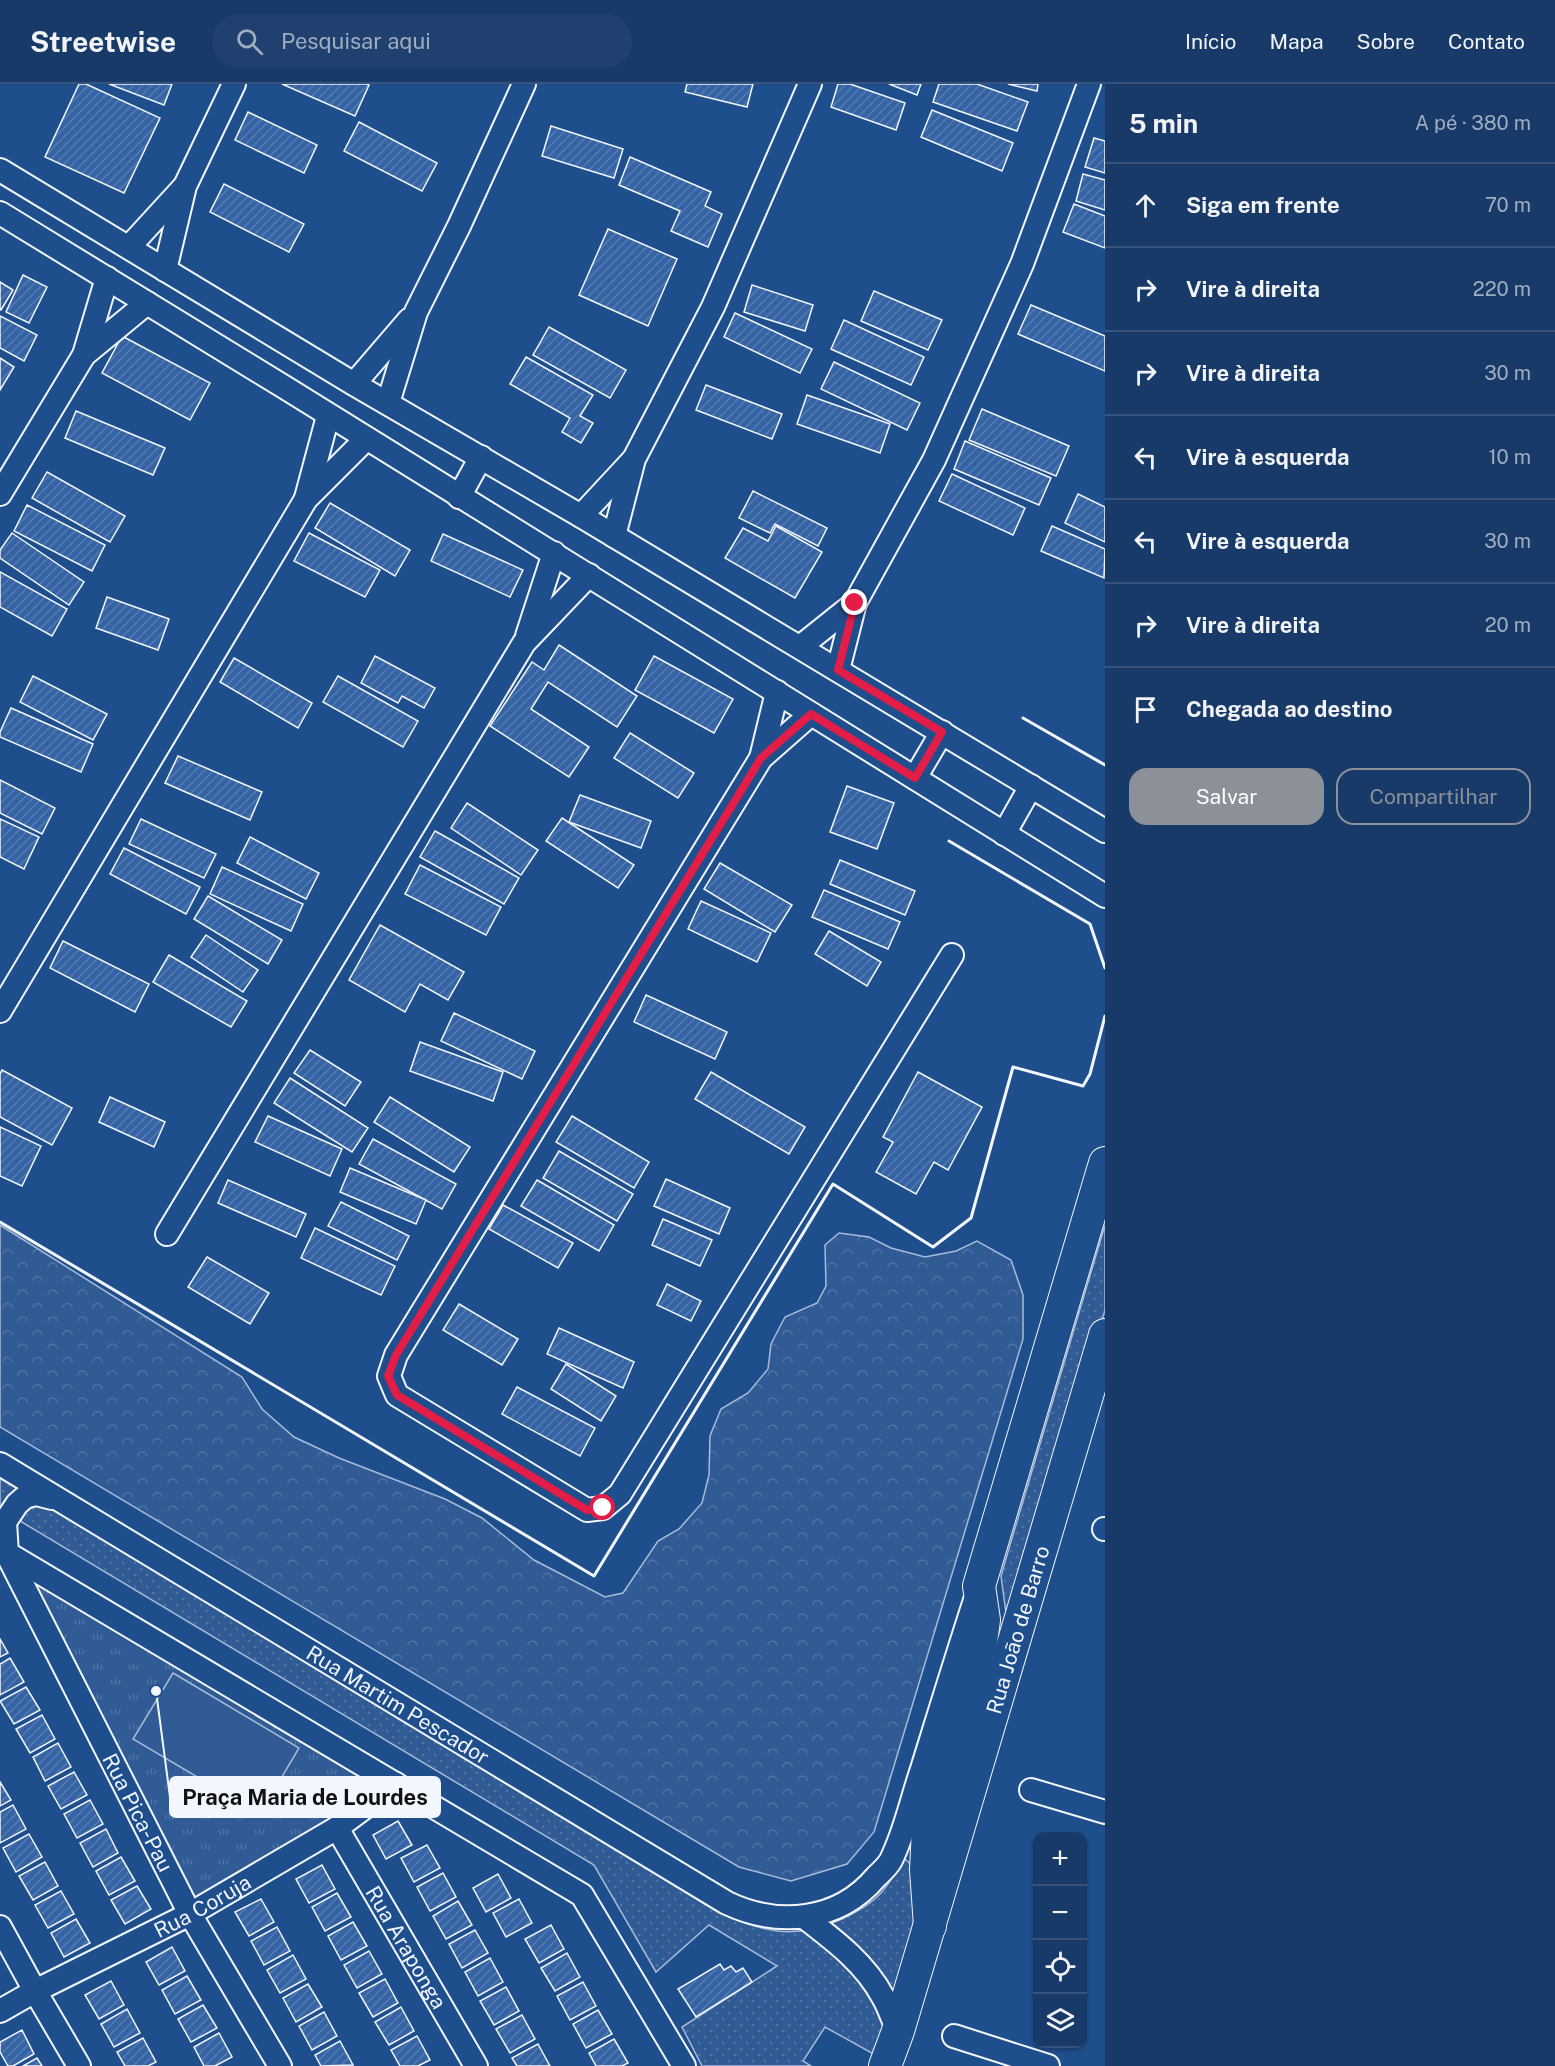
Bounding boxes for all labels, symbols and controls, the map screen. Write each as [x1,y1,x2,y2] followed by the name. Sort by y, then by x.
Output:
[212,14,632,68] search box
[30,25,176,58] text: Streetwise
[233,25,266,58] icon: search
[281,28,431,54] text: Pesquisar aqui
[1185,29,1236,54] text: Início
[1269,29,1324,54] text: Mapa
[1357,29,1415,54] text: Sobre
[1448,29,1525,54] text: Contato
[1129,108,1198,139] text: 5 min
[1415,111,1531,135] text: A pé · 380 m
[1129,189,1162,222] icon: ahead
[1186,192,1340,218] text: Siga em frente
[1485,193,1531,217] text: 70 m
[1129,273,1162,306] icon: right
[1186,276,1320,302] text: Vire à direita
[1473,277,1531,301] text: 220 m
[1129,357,1162,390] icon: right
[1186,360,1320,386] text: Vire à direita
[1484,361,1531,385] text: 30 m
[1129,441,1162,474] icon: left
[1186,444,1350,470] text: Vire à esquerda
[1488,445,1531,469] text: 10 m
[1129,525,1162,558] icon: left
[1186,528,1350,554] text: Vire à esquerda
[1484,529,1531,553] text: 30 m
[841,589,867,615] route end
[1129,609,1162,642] icon: right
[1186,612,1320,638] text: Vire à direita
[1485,613,1531,637] text: 20 m
[1129,693,1162,726] icon: arrive
[1186,696,1392,722] text: Chegada ao destino
[1129,768,1324,825] button: Salvar
[1336,768,1531,825] button: Compartilhar
[589,1494,615,1520] route start
[981,1543,1054,1717] street label: Rua João de Barro
[302,1640,494,1769] street label: Rua Martim Pescador
[98,1749,179,1876] street label: Rua Pica-Pau
[170,1777,440,1817] callout: Praça Maria de Lourdes
[182,1784,428,1810] text: Praça Maria de Lourdes
[1033,1832,1087,2048] map controls
[1033,1832,1087,1886] button: +
[150,1869,255,1942] street label: Rua Coruja
[361,1881,452,2013] street label: Rua Araponga
[1033,1886,1087,1940] button: −
[1033,1940,1087,1994] button: locate
[1033,1994,1087,2048] button: layers

